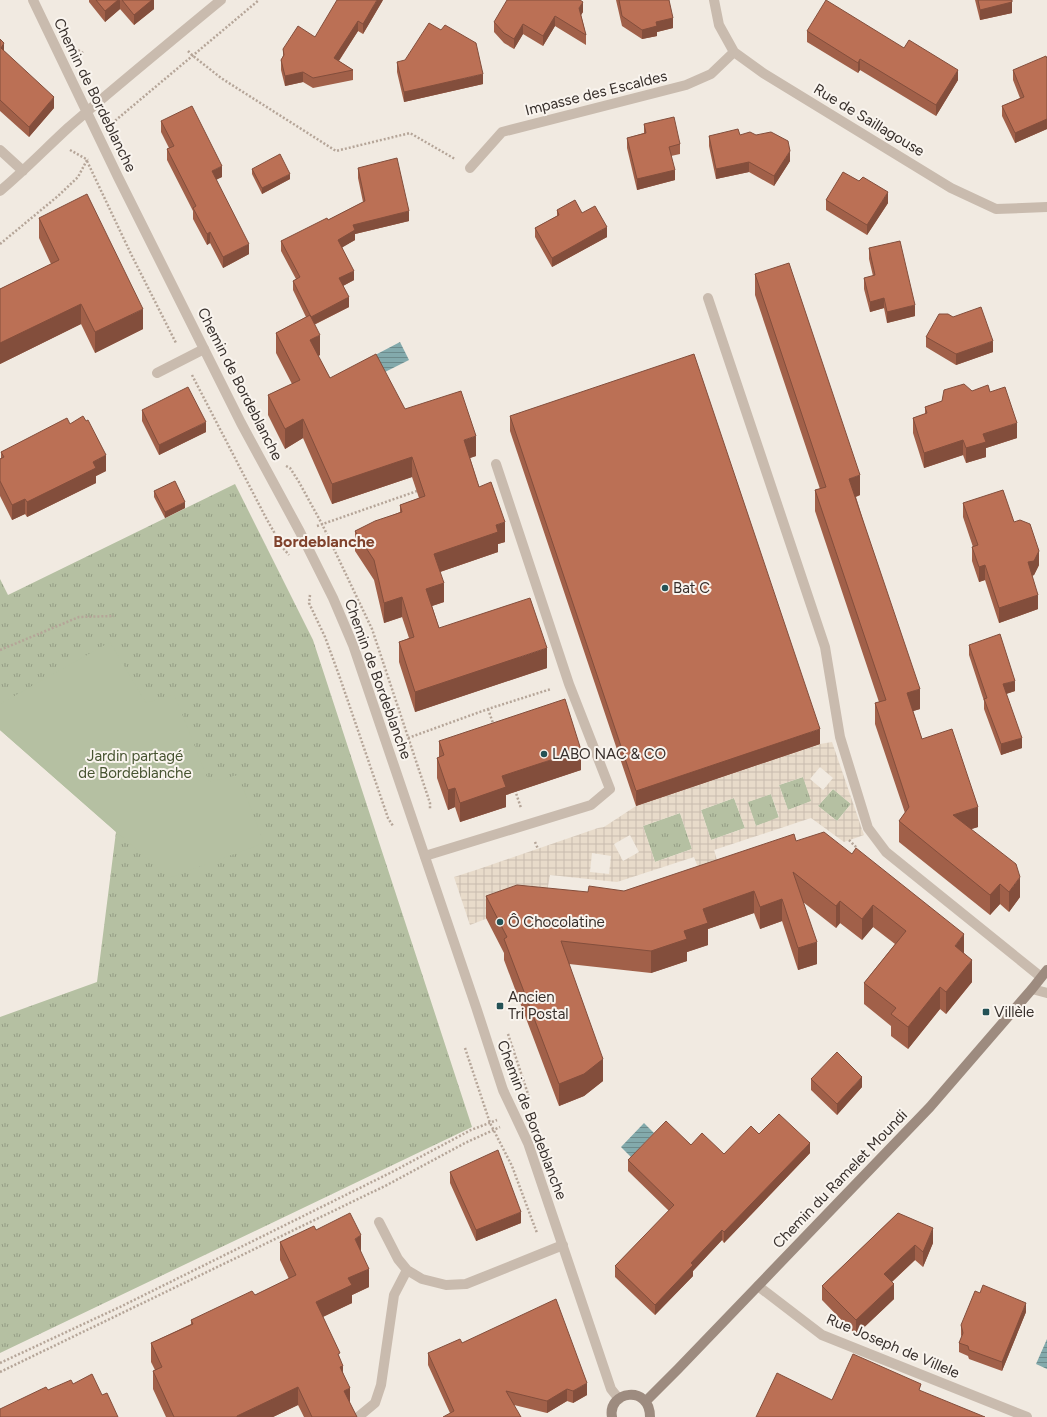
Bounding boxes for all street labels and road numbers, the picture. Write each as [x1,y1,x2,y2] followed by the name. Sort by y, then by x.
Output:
[50,15,140,175] street label: Chemin de Bordeblanche
[523,67,669,119] street label: Impasse des Escaldes
[810,80,928,160] street label: Rue de Saillagouse
[194,305,286,463] street label: Chemin de Bordeblanche
[341,596,415,762] street label: Chemin de Bordeblanche
[493,1038,571,1202] street label: Chemin de Bordeblanche
[769,1106,911,1252] street label: Chemin du Ramelet Moundi
[824,1310,962,1382] street label: Rue Joseph de Villele

